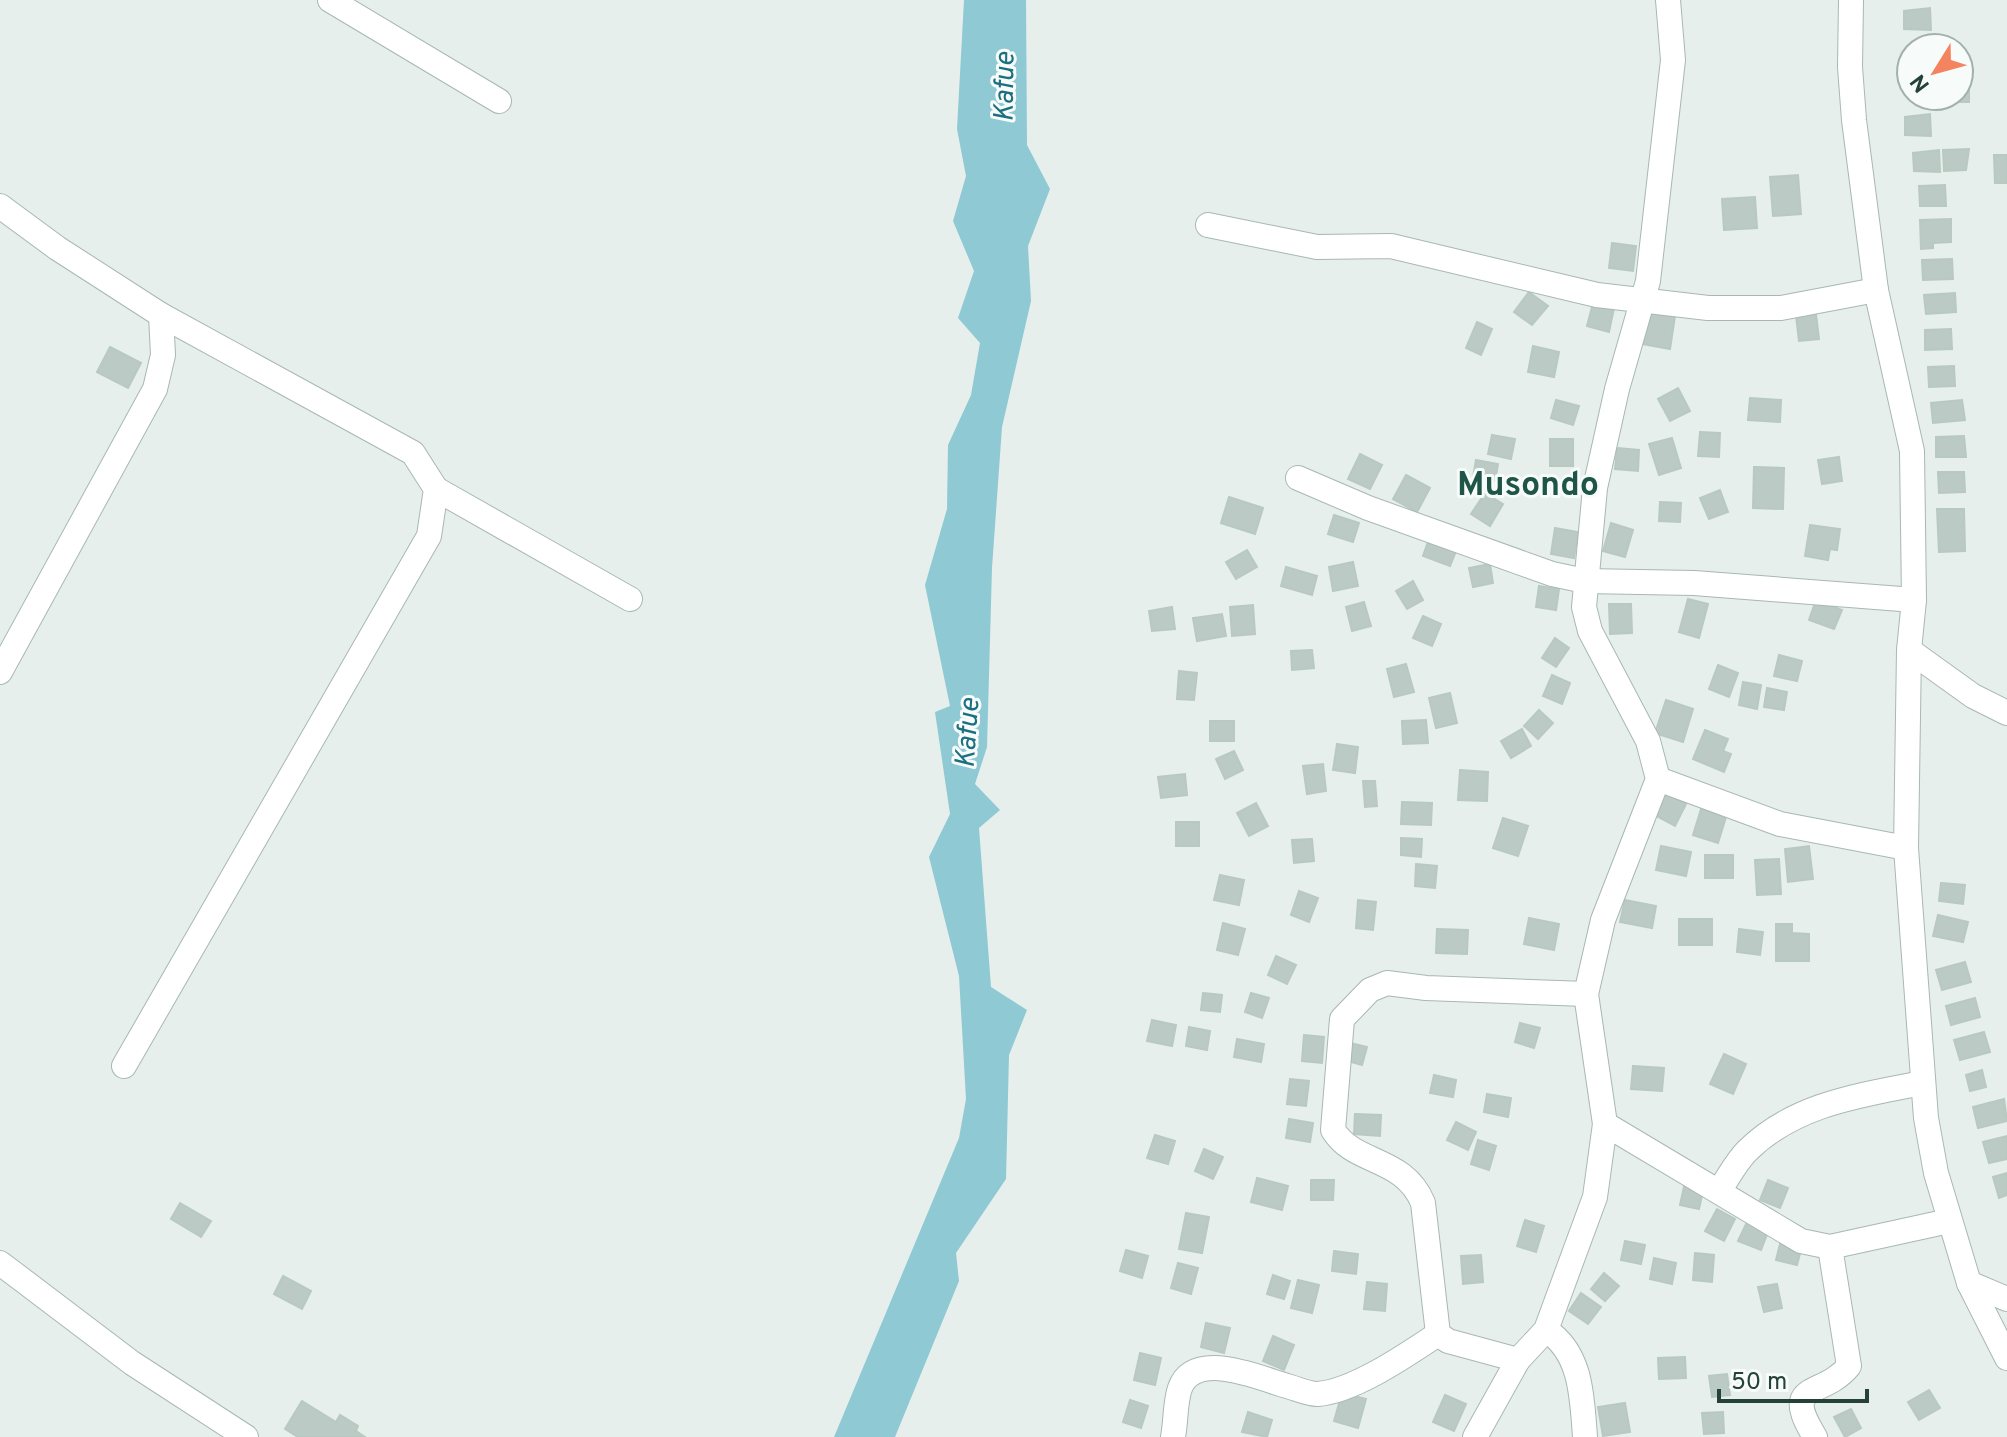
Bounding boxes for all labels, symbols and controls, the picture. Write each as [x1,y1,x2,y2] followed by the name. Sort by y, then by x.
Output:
[1895,32,1975,112] north arrow
[987,51,1025,122] water label: Kafue
[1905,68,1937,97] text: N
[1457,465,1599,508] district label: Musondo
[949,697,989,769] water label: Kafue
[1719,1353,1867,1403] scale bar
[1731,1368,1787,1398] text: 50 m

